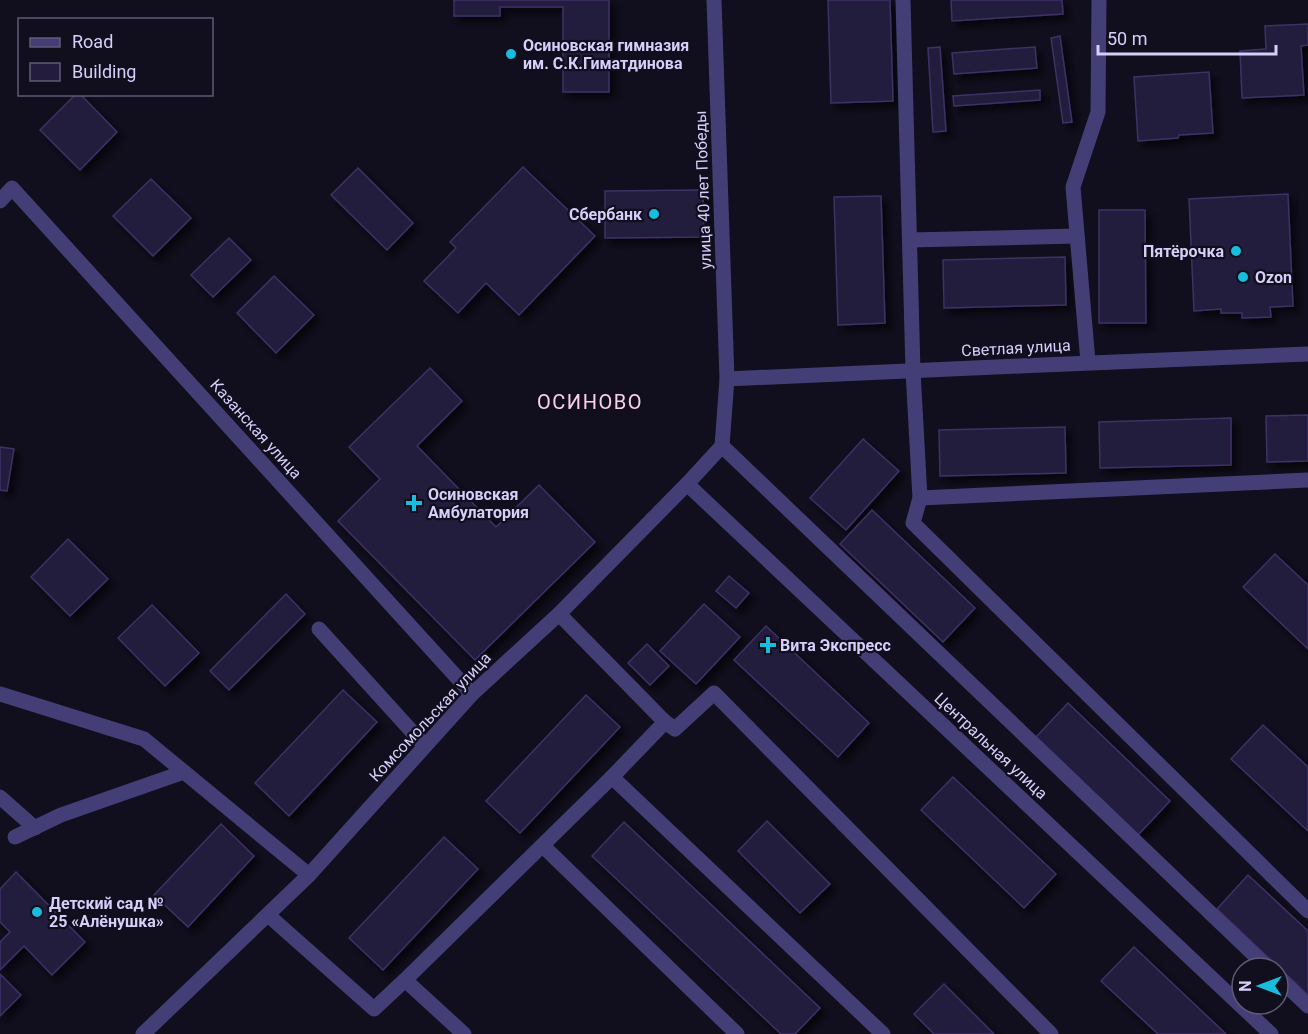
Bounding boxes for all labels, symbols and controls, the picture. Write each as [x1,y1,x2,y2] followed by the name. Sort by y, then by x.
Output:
[18,18,213,96] legend
[1098,18,1276,56] scale bar
[1107,28,1147,49] text: 50 m
[72,31,113,52] text: Road
[523,36,689,73] place label: Осиновская гимназия им. С.К.Гиматдинова
[504,47,518,61] marker: Осиновская гимназия им. С.К.Гиматдинова
[72,61,136,82] text: Building
[691,110,715,270] street label: улица 40 лет Победы
[569,205,643,224] place label: Сбербанк
[647,207,661,221] marker: Сбербанк
[1143,242,1224,261] place label: Пятёрочка
[1229,244,1243,258] marker: Пятёрочка
[1255,268,1292,287] place label: Ozon
[1236,270,1250,284] marker: Ozon
[961,336,1071,360] street label: Светлая улица
[206,375,306,483] street label: Казанская улица
[537,390,643,414] district label: ОСИНОВО
[428,485,529,522] place label: Осиновская Амбулатория
[405,494,423,512] marker: Осиновская Амбулатория
[780,636,891,655] place label: Вита Экспресс
[761,638,775,652] marker: Вита Экспресс
[365,648,495,786] street label: Комсомольская улица
[931,689,1051,803] street label: Центральная улица
[49,894,164,931] place label: Детский сад № 25 «Алёнушка»
[30,905,44,919] marker: Детский сад № 25 «Алёнушка»
[1230,956,1290,1016] north arrow
[1236,980,1255,992] text: N

